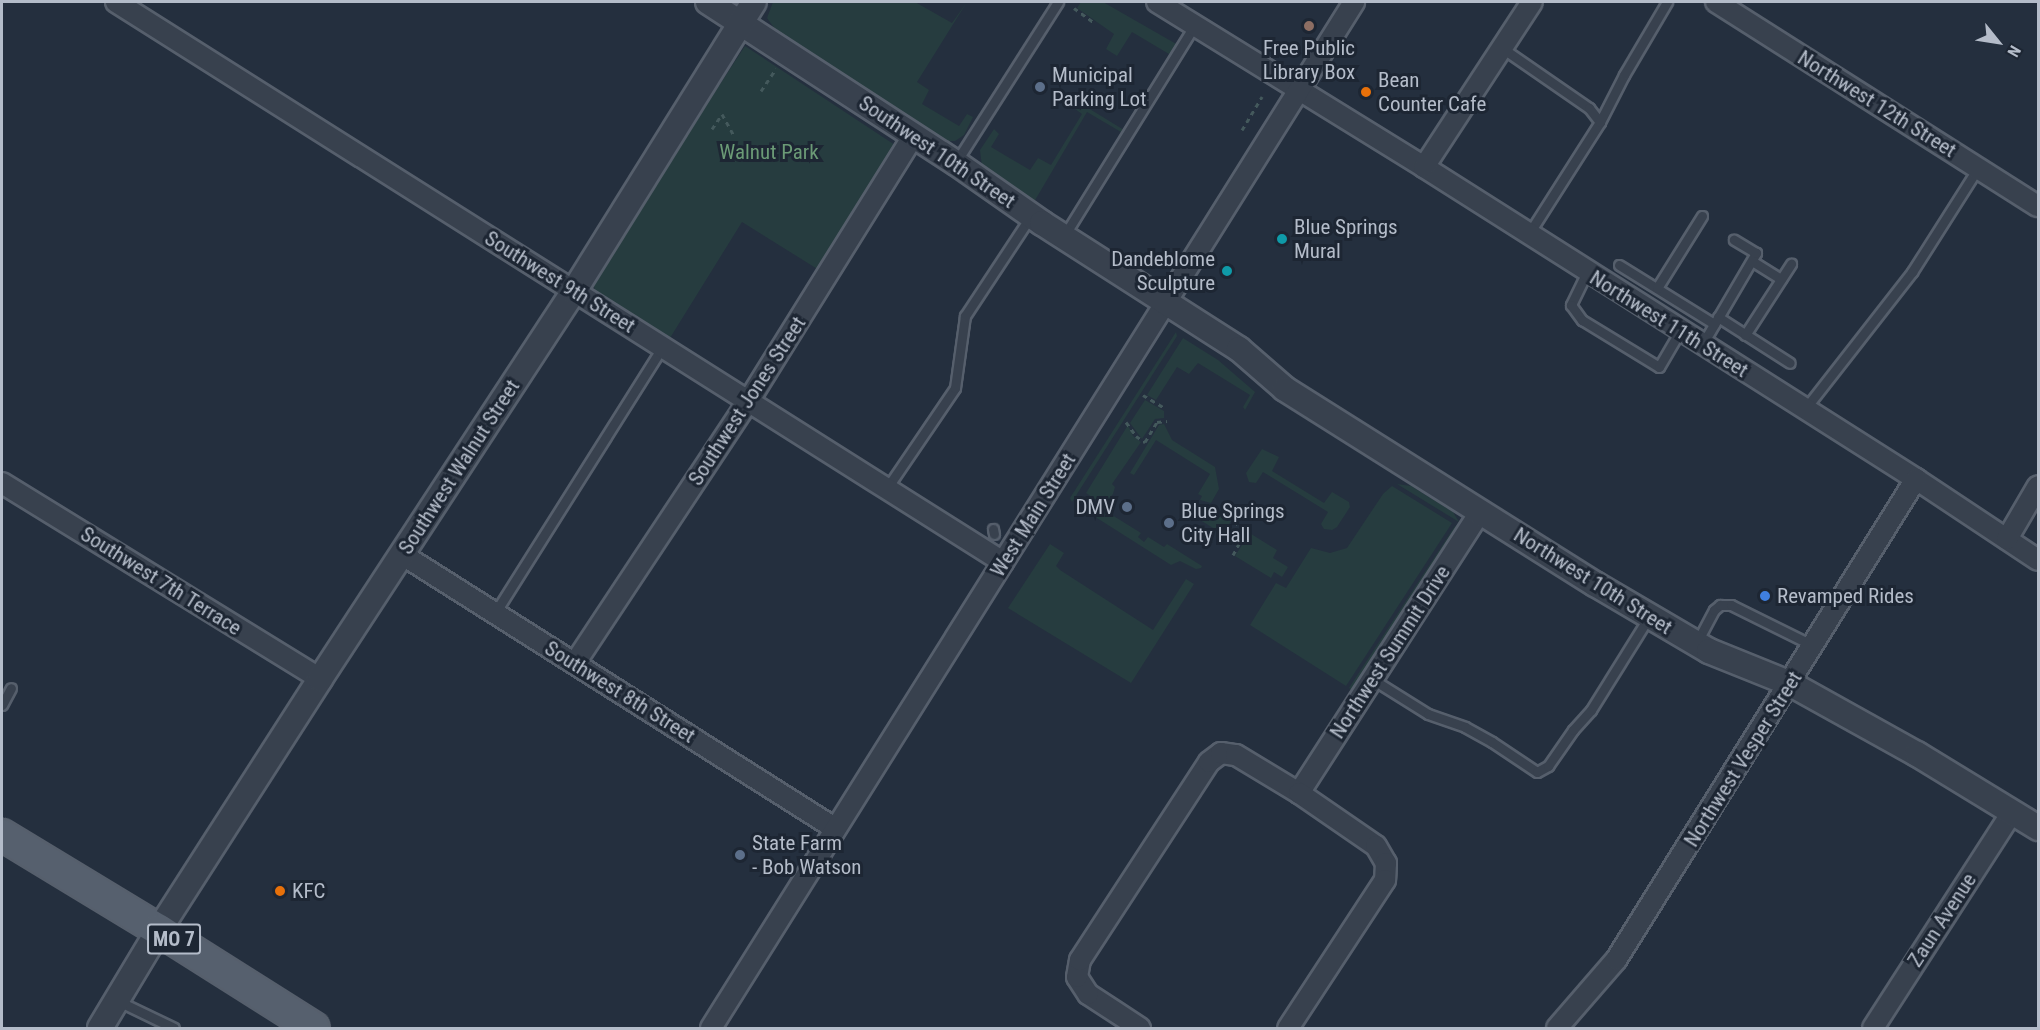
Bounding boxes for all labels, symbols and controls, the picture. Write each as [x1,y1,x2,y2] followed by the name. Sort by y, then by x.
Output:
[1968,12,2028,72] north arrow
[1302,19,1316,33] marker: Free Public Library Box
[1263,35,1355,85] place label: Free Public Library Box
[2003,42,2025,60] text: N
[1793,45,1961,163] street label: Northwest 12th Street
[1052,62,1146,112] place label: Municipal Parking Lot
[1378,67,1486,117] place label: Bean Counter Cafe
[1033,80,1047,94] marker: Municipal Parking Lot
[1359,85,1373,99] marker: Bean Counter Cafe
[854,90,1020,214] street label: Southwest 10th Street
[719,139,819,165] park label: Walnut Park
[1294,214,1398,264] place label: Blue Springs Mural
[480,226,640,338] street label: Southwest 9th Street
[1275,232,1289,246] marker: Blue Springs Mural
[1111,246,1215,296] place label: Dandeblome Sculpture
[1220,264,1234,278] marker: Dandeblome Sculpture
[1585,265,1753,383] street label: Northwest 11th Street
[683,312,811,490] street label: Southwest Jones Street
[393,375,525,559] street label: Southwest Walnut Street
[985,449,1081,581] street label: West Main Street
[1075,494,1115,520] place label: DMV
[1181,498,1285,548] place label: Blue Springs City Hall
[1120,500,1134,514] marker: DMV
[1162,516,1176,530] marker: Blue Springs City Hall
[76,521,246,641] street label: Southwest 7th Terrace
[1509,522,1677,640] street label: Northwest 10th Street
[1325,561,1455,743] street label: Northwest Summit Drive
[1777,583,1914,609] place label: Revamped Rides
[1758,589,1772,603] marker: Revamped Rides
[540,636,700,748] street label: Southwest 8th Street
[1679,667,1807,851] street label: Northwest Vesper Street
[752,830,861,880] place label: State Farm - Bob Watson
[733,848,747,862] marker: State Farm - Bob Watson
[1902,868,1982,972] street label: Zaun Avenue
[292,878,325,904] place label: KFC
[273,884,287,898] marker: KFC
[147,922,201,956] road number: MO 7

